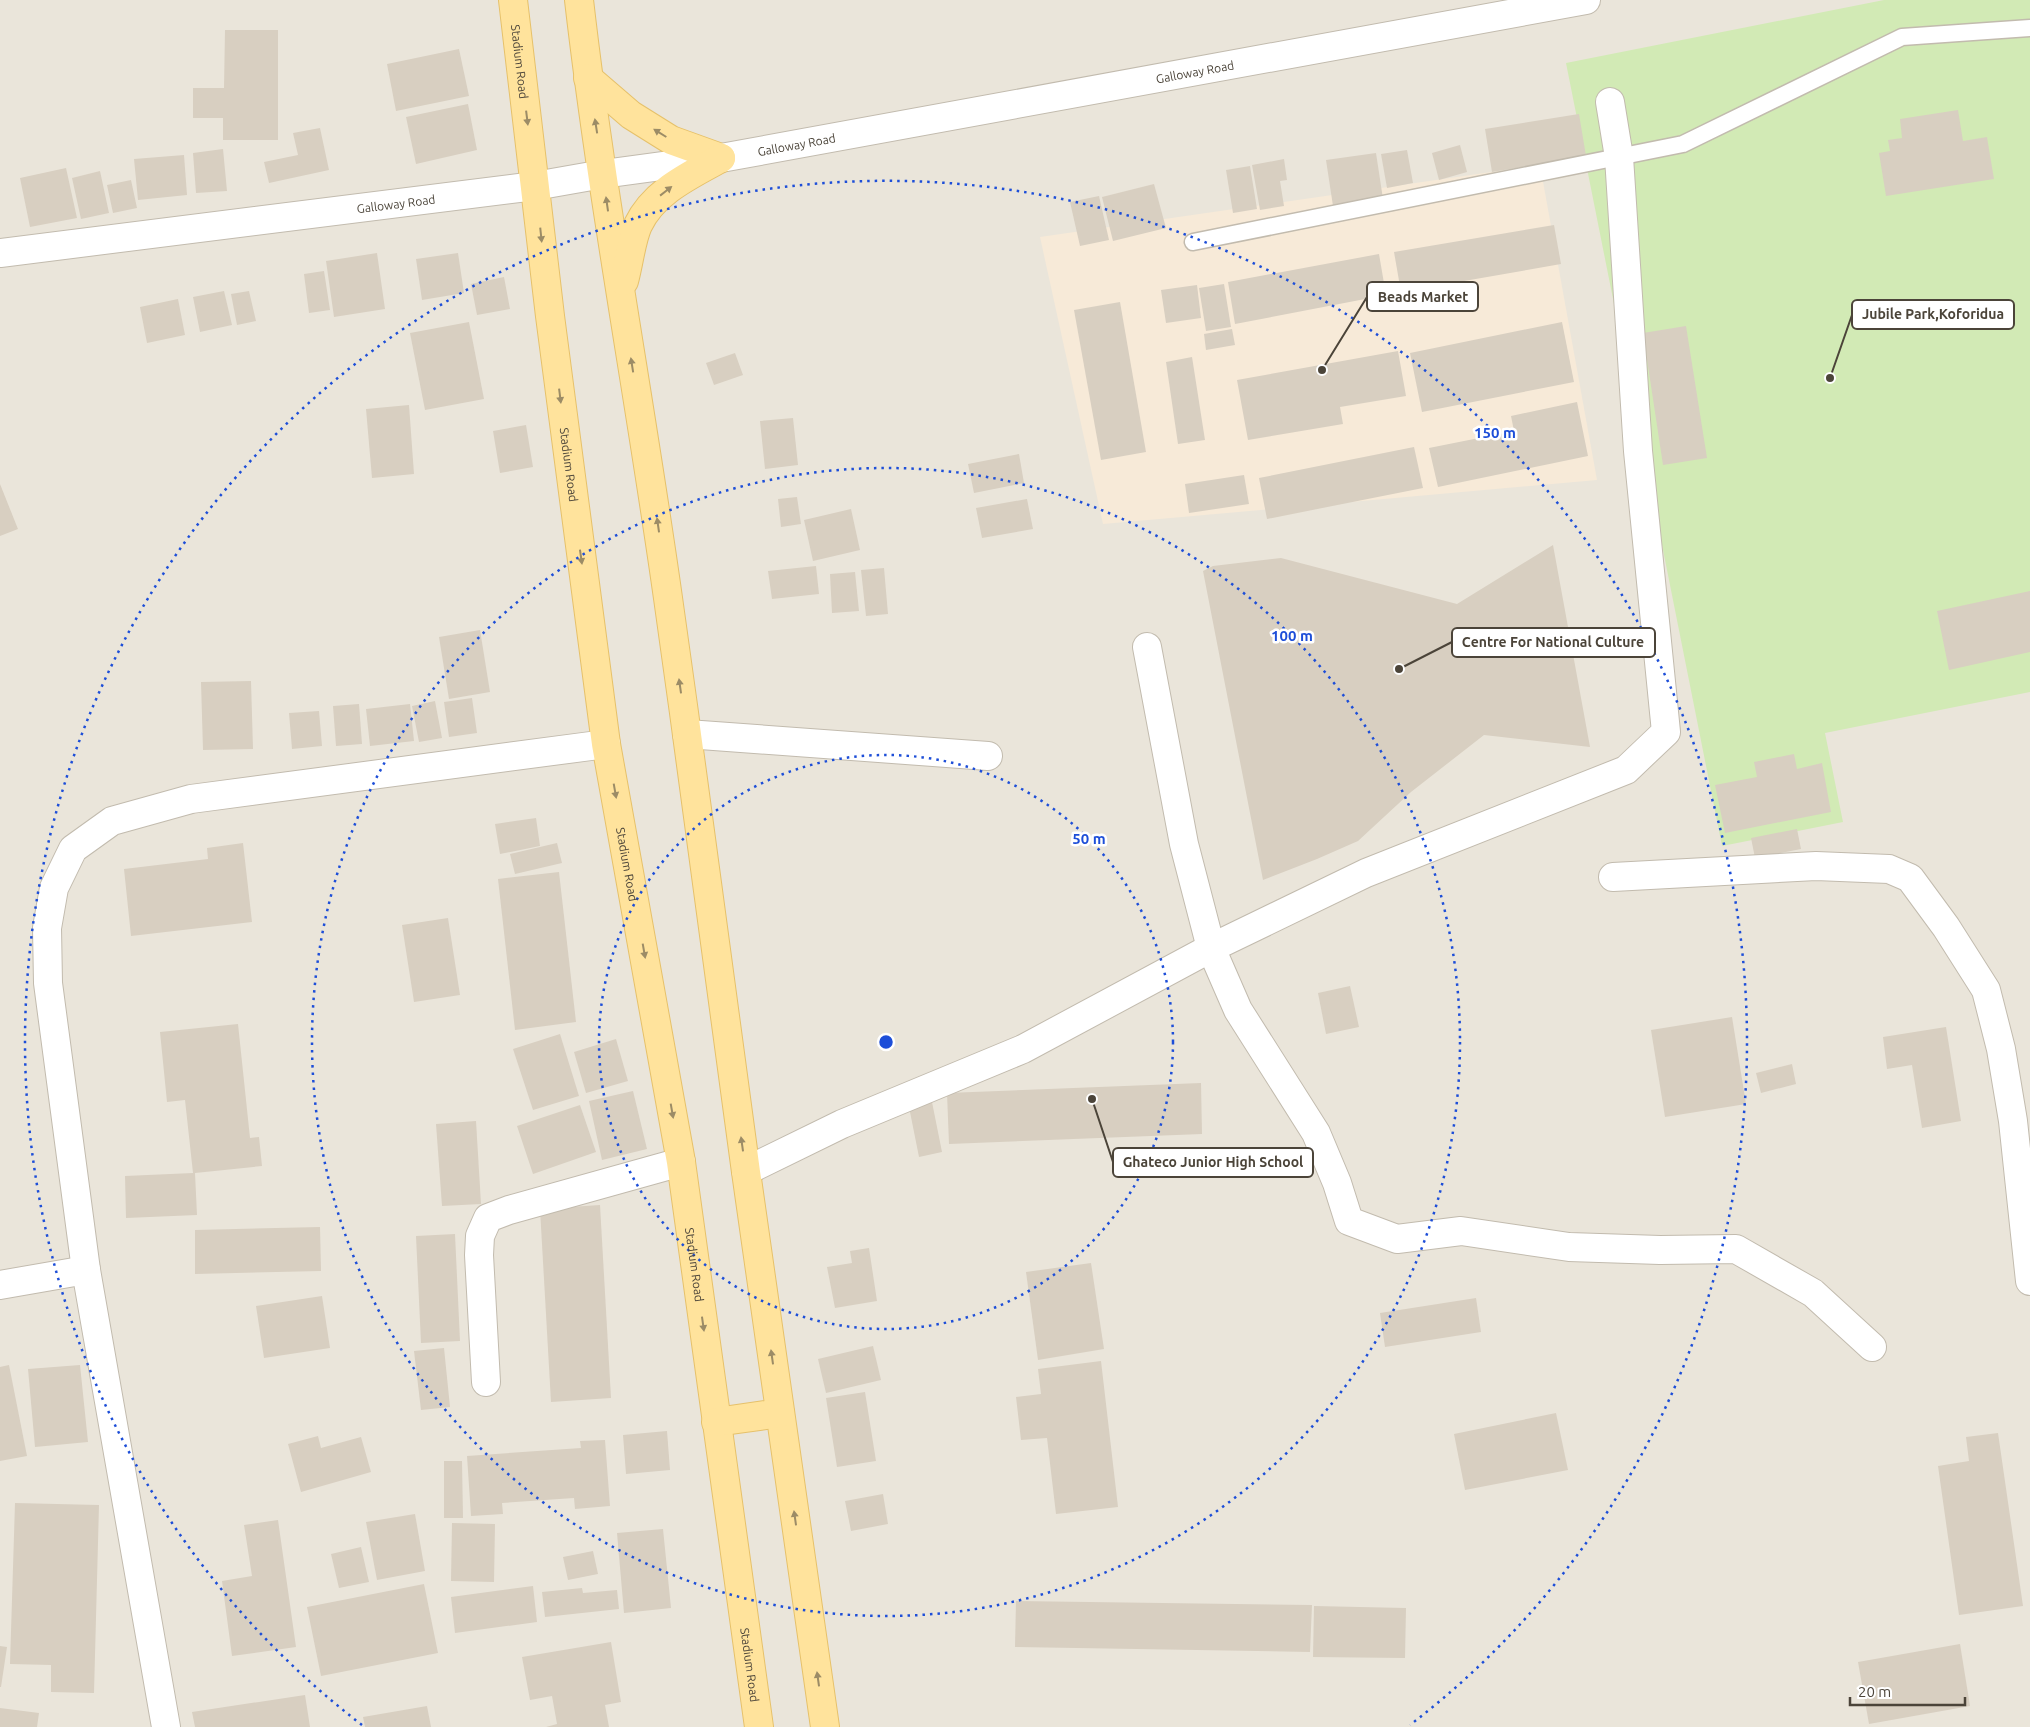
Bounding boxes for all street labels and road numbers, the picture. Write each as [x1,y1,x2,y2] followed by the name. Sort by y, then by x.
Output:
[509,24,531,99] street label: Stadium Road
[1155,58,1235,85] street label: Galloway Road
[756,131,837,158] street label: Galloway Road
[356,192,436,215] street label: Galloway Road
[558,427,581,502] street label: Stadium Road
[615,826,641,902] street label: Stadium Road
[684,1227,707,1302] street label: Stadium Road
[739,1627,762,1703] street label: Stadium Road

